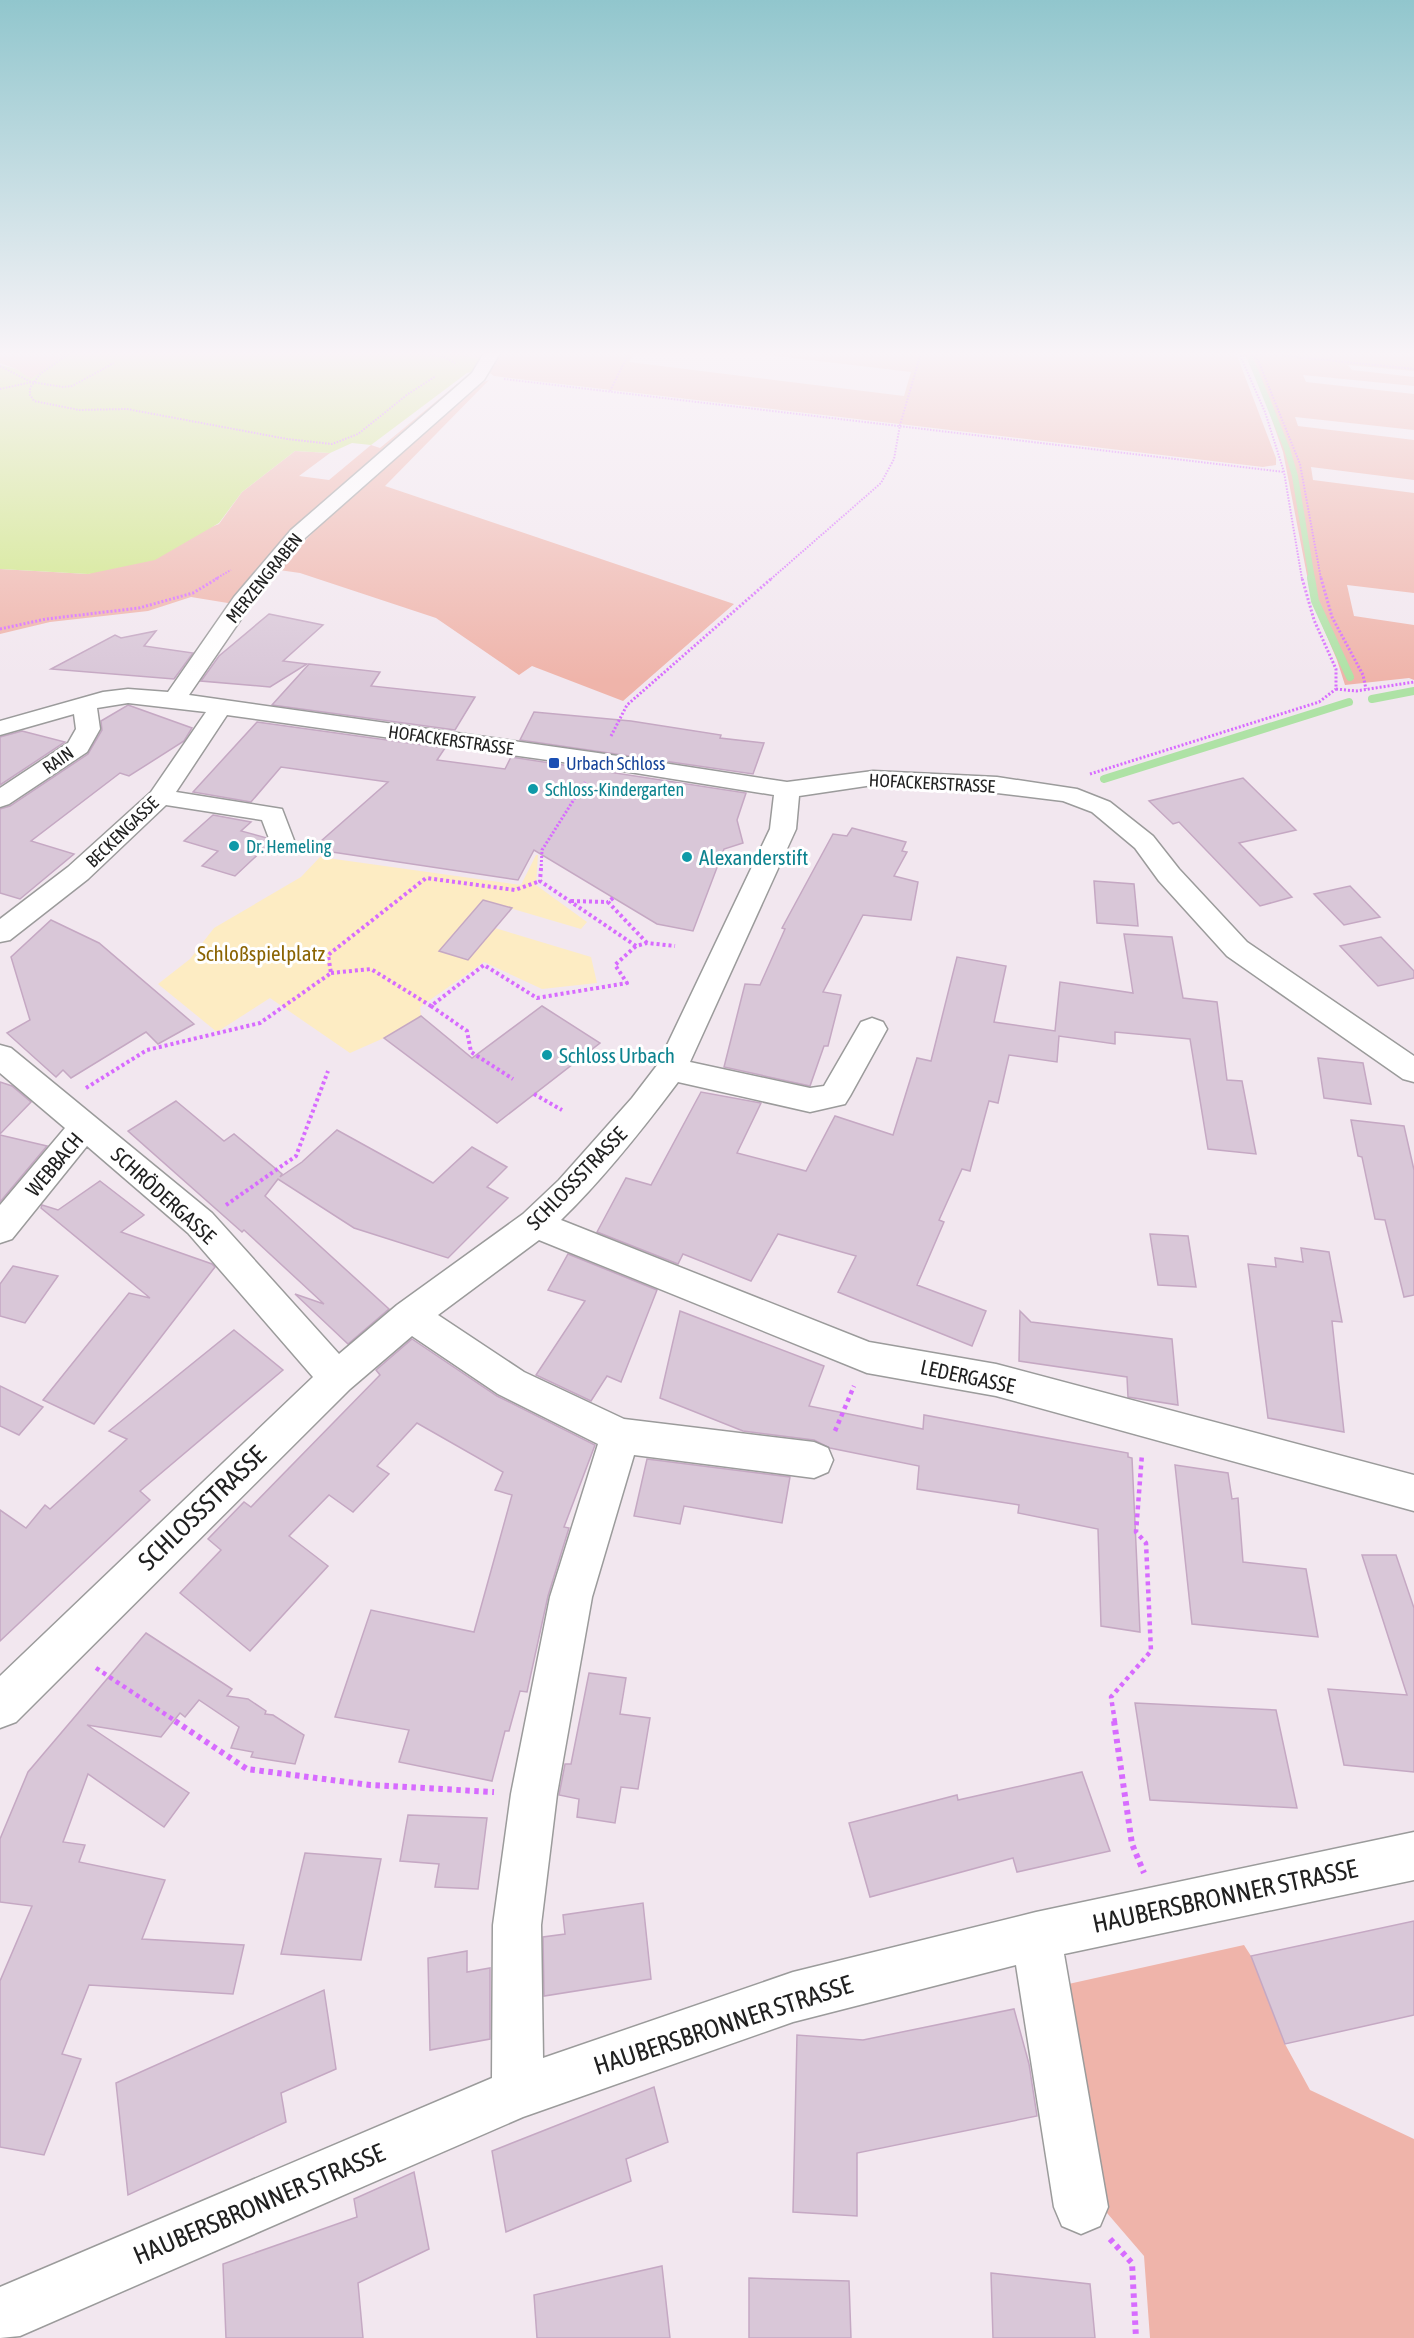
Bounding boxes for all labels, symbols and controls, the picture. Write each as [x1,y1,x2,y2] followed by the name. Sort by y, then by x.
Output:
[221,529,307,627] street label: MERZENGRABEN
[387,721,515,759] street label: HOFACKERSTRASSE
[38,742,78,778] street label: RAIN
[566,753,665,774] place label: Urbach Schloss
[547,756,561,770] marker: Urbach Schloss
[868,769,996,797] street label: HOFACKERSTRASSE
[545,779,684,800] place label: Schloss-Kindergarten
[526,782,540,796] marker: Schloss-Kindergarten
[81,792,163,872] street label: BECKENGASSE
[246,836,332,857] place label: Dr. Hemeling
[227,839,241,853] marker: Dr. Hemeling
[699,845,808,869] place label: Alexanderstift
[680,850,694,864] marker: Alexanderstift
[197,941,325,965] park label: Schloßspielplatz
[559,1043,675,1067] place label: Schloss Urbach
[540,1048,554,1062] marker: Schloss Urbach
[521,1122,631,1234] street label: SCHLOSSSTRASSE
[20,1127,88,1201] street label: WEBBACH
[107,1142,221,1248] street label: SCHRÖDERGASSE
[919,1354,1018,1398] street label: LEDERGASSE
[132,1440,272,1576] street label: SCHLOSSSTRASSE
[1090,1853,1360,1939] street label: HAUBERSBRONNER STRASSE
[590,1969,856,2081] street label: HAUBERSBRONNER STRASSE
[129,2137,389,2271] street label: HAUBERSBRONNER STRASSE

